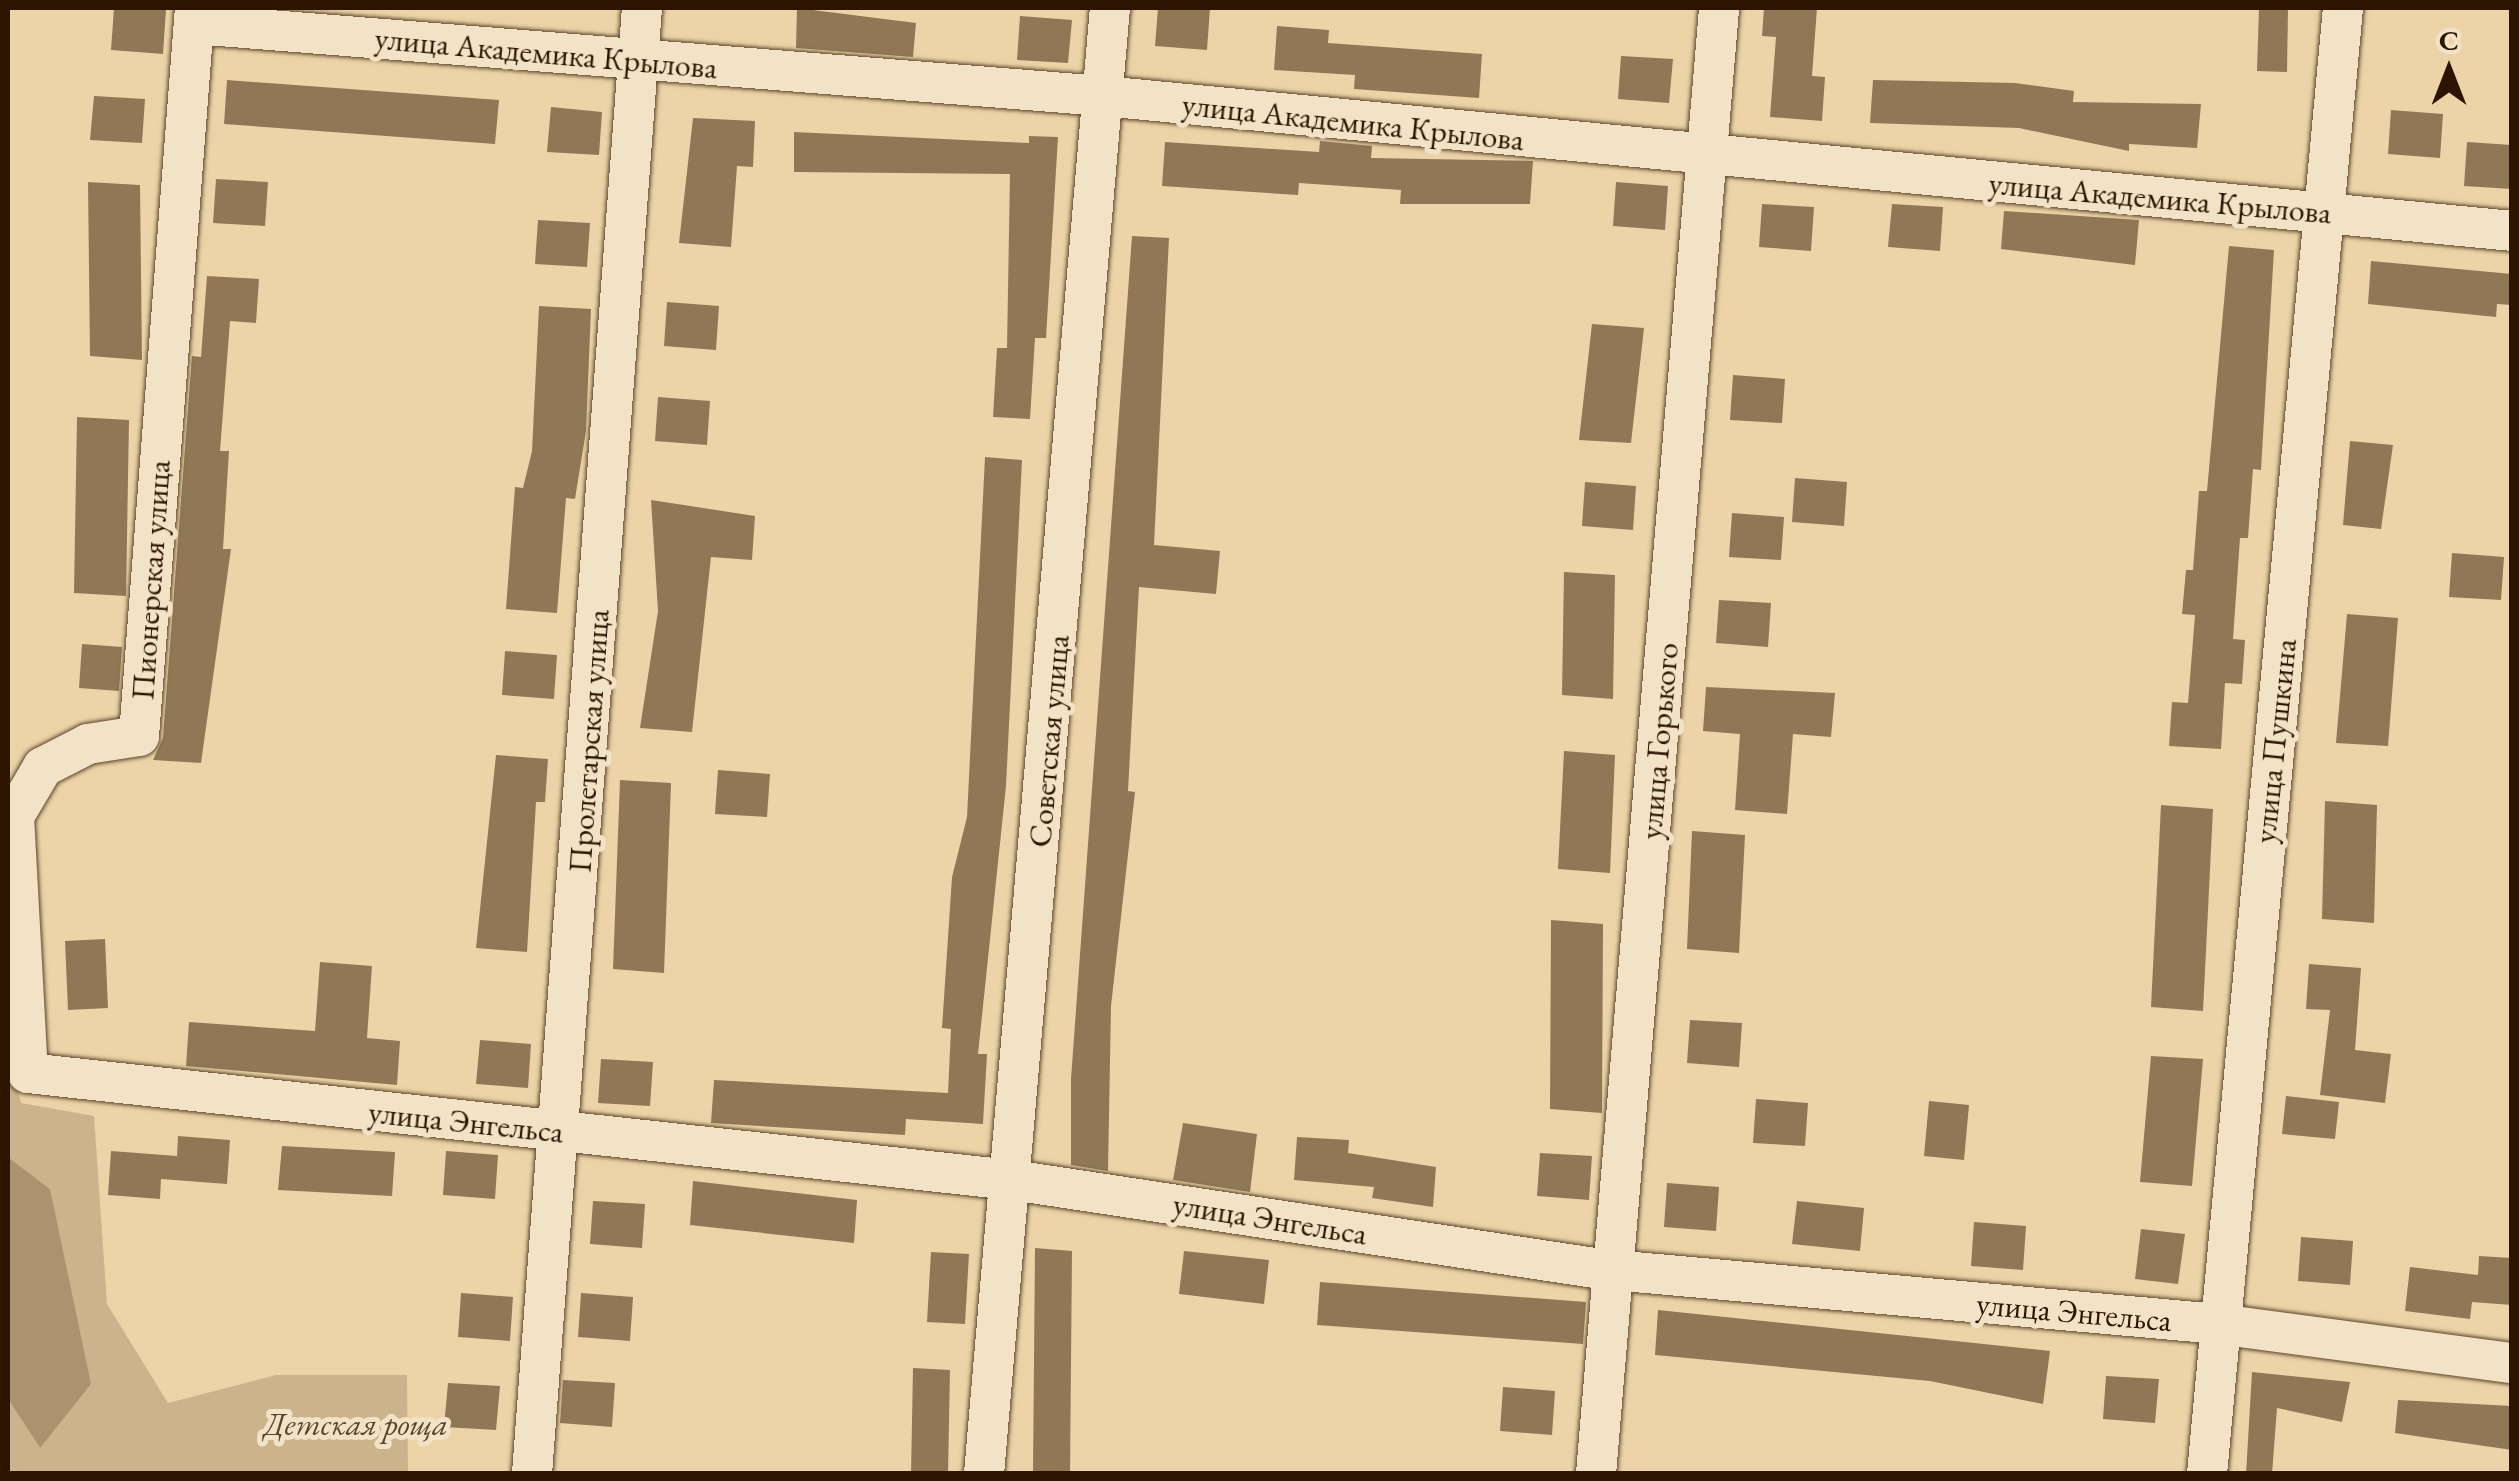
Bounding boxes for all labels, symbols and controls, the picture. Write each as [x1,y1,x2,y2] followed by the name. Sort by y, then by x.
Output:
[373,19,719,87] street label: улица Академика Крылова
[2399,20,2499,120] north arrow
[2439,22,2459,58] text: С
[1180,85,1526,159] street label: улица Академика Крылова
[1987,164,2333,232] street label: улица Академика Крылова
[123,459,179,701] street label: Пионерская улица
[561,608,617,874] street label: Пролетарская улица
[1021,633,1077,849] street label: Советская улица
[2245,637,2305,845] street label: улица Пушкина
[1631,641,1687,841] street label: улица Горького
[366,1093,566,1151] street label: улица Энгельса
[1170,1185,1370,1253] street label: улица Энгельса
[1975,1284,2173,1340] street label: улица Энгельса
[264,1405,448,1443] park label: Детская роща

